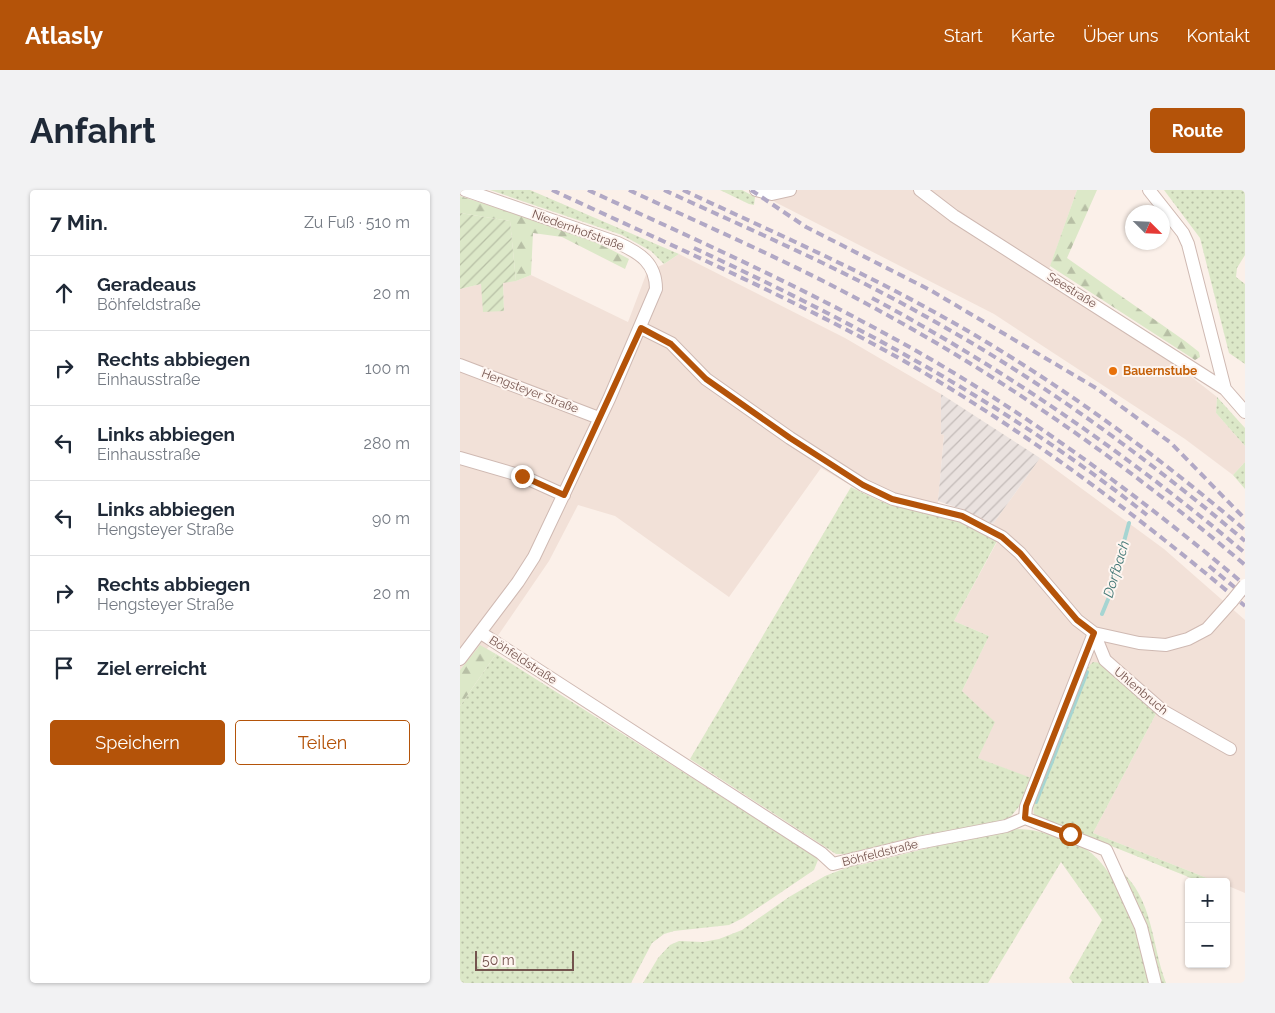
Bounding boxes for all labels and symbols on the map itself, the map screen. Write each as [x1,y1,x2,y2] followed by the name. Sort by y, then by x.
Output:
[1125,205,1170,250] north arrow
[530,207,626,253] street label: Niedernhofstraße
[1045,269,1099,311] street label: Seestraße
[1123,364,1197,378] place label: Bauernstube
[1107,365,1119,377] marker: Bauernstube
[480,366,580,416] street label: Hengsteyer Straße
[511,465,534,488] route end
[1100,538,1132,599] water label: Dorfbach
[487,633,559,687] street label: Böhfeldstraße
[1111,665,1171,717] street label: Uhlenbruch
[1059,823,1082,846] route start
[841,837,919,869] street label: Böhfeldstraße
[475,948,574,971] scale bar

